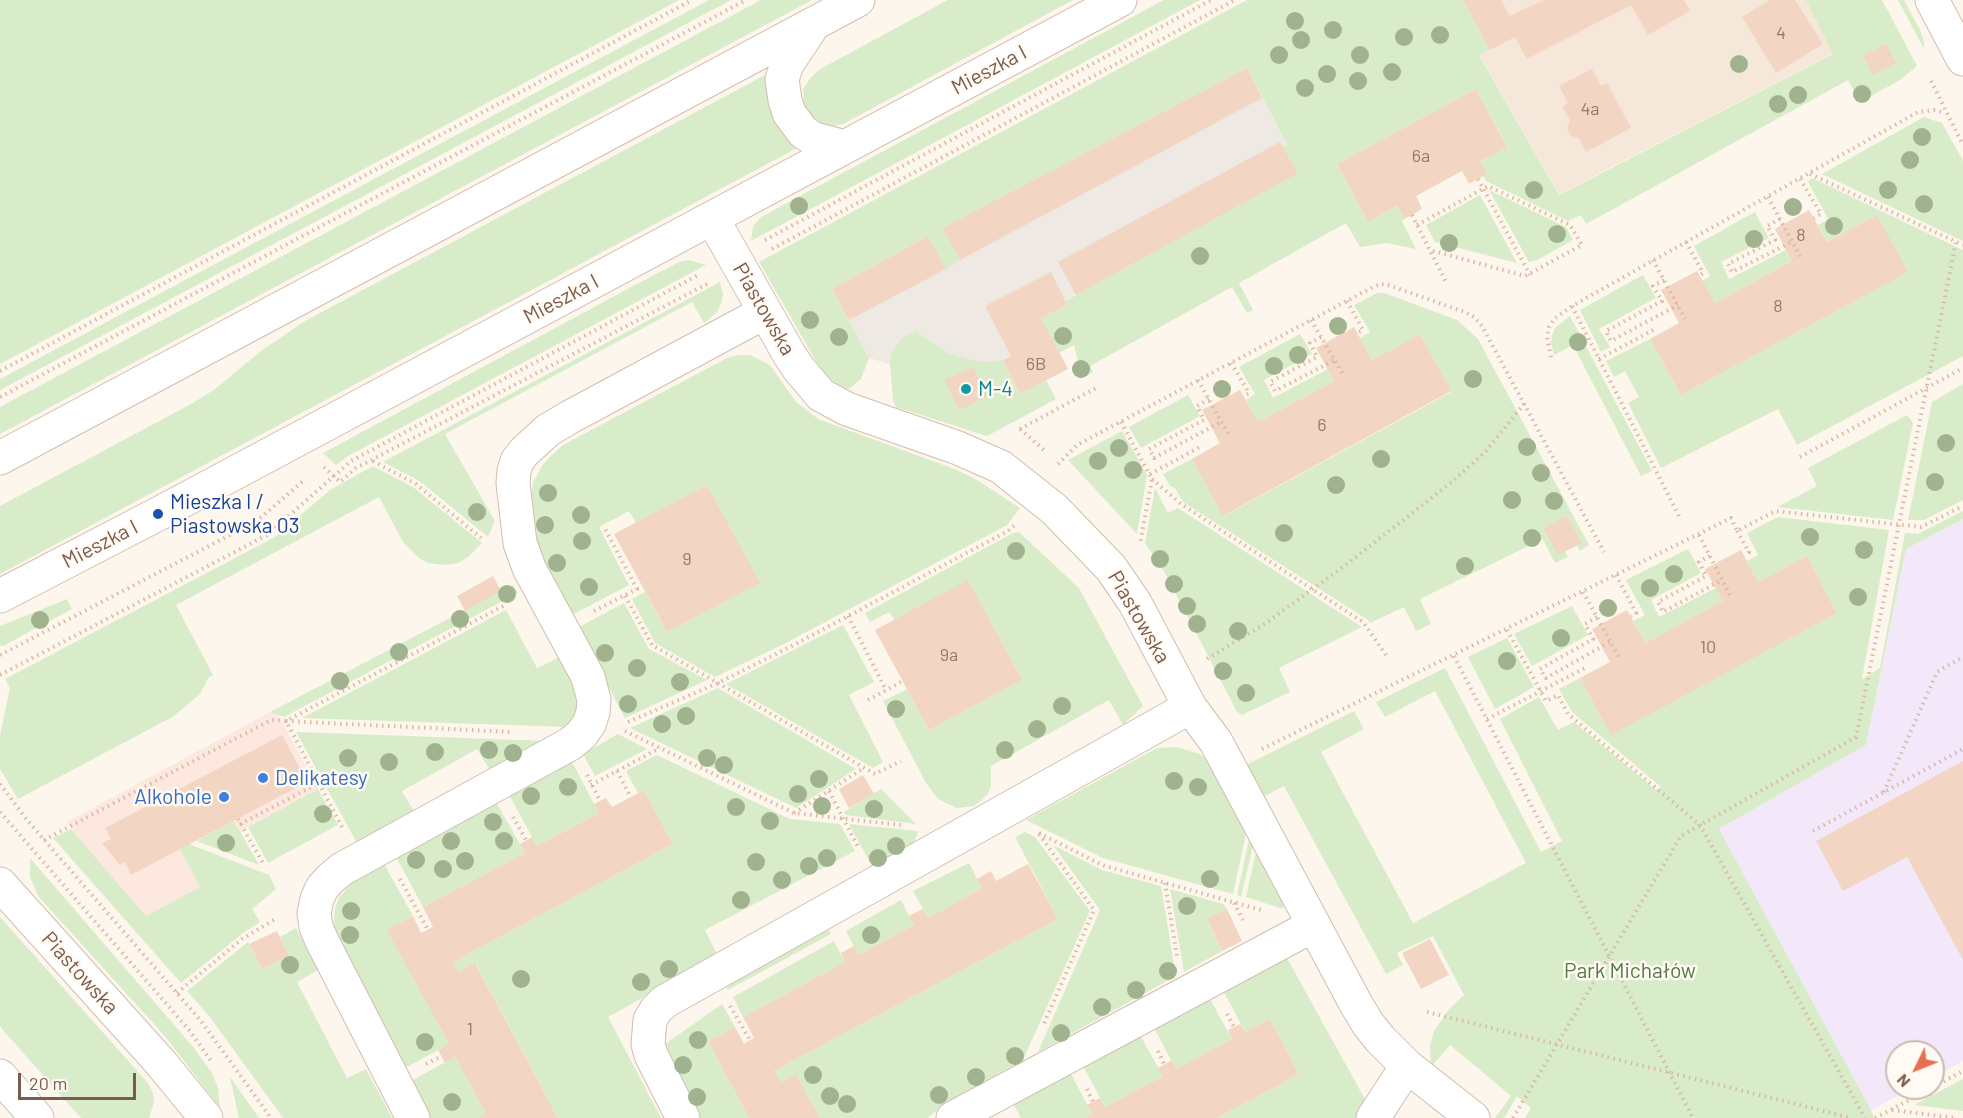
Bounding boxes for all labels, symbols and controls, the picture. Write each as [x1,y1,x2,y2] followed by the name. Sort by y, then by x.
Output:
[1776,22,1786,44] house number: 4
[947,40,1031,100] street label: Mieszka I
[1580,98,1600,120] house number: 4a
[1412,145,1430,167] house number: 6a
[1796,224,1806,246] house number: 8
[727,258,801,360] street label: Piastowska
[519,269,603,329] street label: Mieszka I
[1773,295,1783,317] house number: 8
[1026,353,1046,375] house number: 6B
[978,376,1013,402] place label: M-4
[959,382,973,396] marker: M-4
[1317,414,1327,436] house number: 6
[170,489,299,539] place label: Mieszka I / Piastowska 03
[151,507,165,521] marker: Mieszka I / Piastowska 03
[58,514,142,574] street label: Mieszka I
[682,548,692,570] house number: 9
[1102,566,1176,668] street label: Piastowska
[1700,636,1716,658] house number: 10
[940,644,958,666] house number: 9a
[275,765,368,791] place label: Delikatesy
[256,771,270,785] marker: Delikatesy
[134,784,212,810] place label: Alkohole
[217,790,231,804] marker: Alkohole
[36,926,124,1020] street label: Piastowska
[1564,958,1696,984] park label: Park Michałów
[467,1018,473,1040] house number: 1
[1885,1040,1945,1100] north arrow
[21,1061,140,1099] scale bar
[1892,1071,1914,1092] text: N
[29,1072,67,1094] text: 20 m

